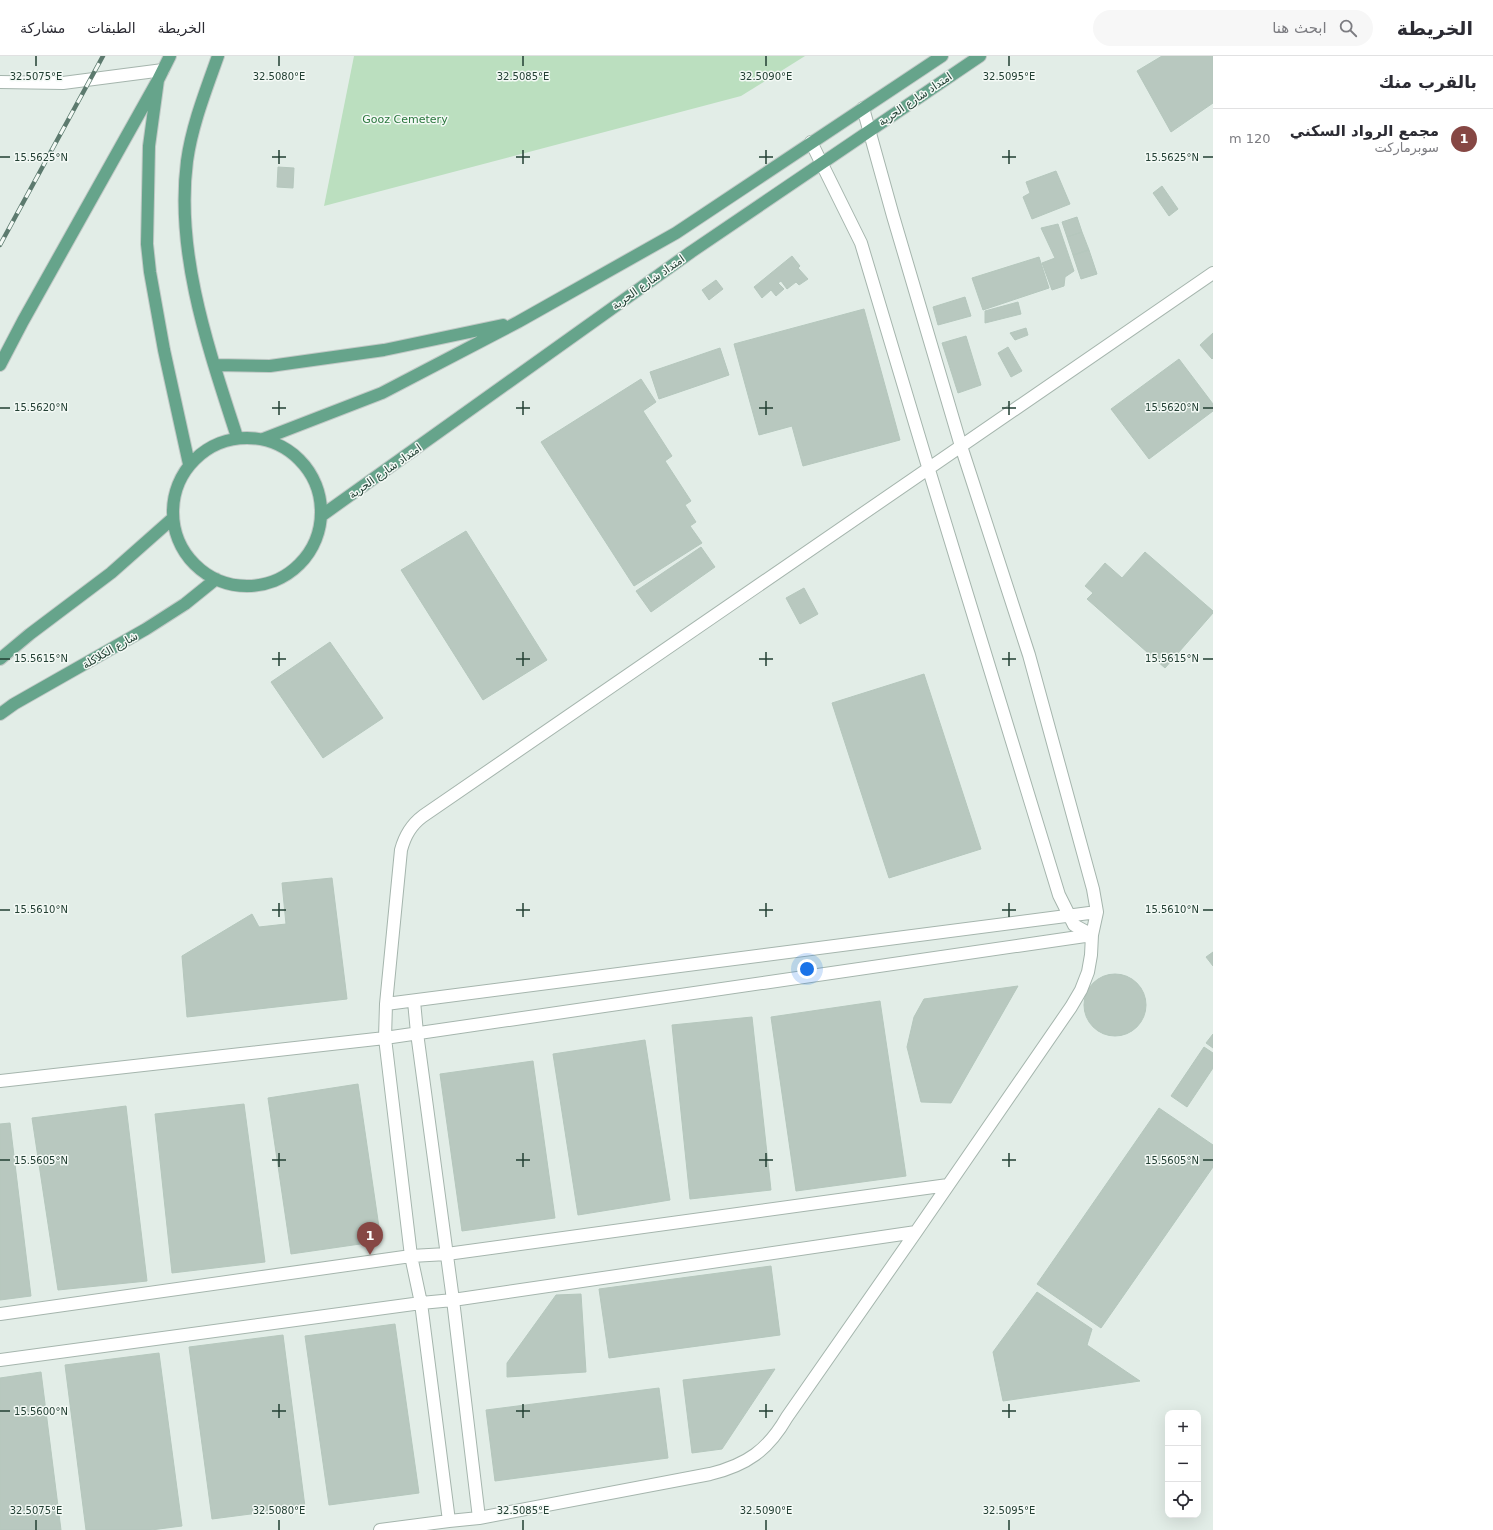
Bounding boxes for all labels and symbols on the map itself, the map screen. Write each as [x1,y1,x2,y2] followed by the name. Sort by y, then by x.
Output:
[876,70,955,129] street label: امتداد شارع الحرية
[10,71,62,82] text: 32.5075°E
[253,71,305,82] text: 32.5080°E
[497,71,549,82] text: 32.5085°E
[740,71,792,82] text: 32.5090°E
[983,71,1035,82] text: 32.5095°E
[362,113,448,126] park label: Gooz Cemetery
[14,152,68,163] text: 15.5625°N
[1145,152,1199,163] text: 15.5625°N
[609,252,687,312] street label: امتداد شارع الحرية
[14,402,68,413] text: 15.5620°N
[1145,402,1199,413] text: 15.5620°N
[346,441,424,501] street label: امتداد شارع الحرية
[80,629,140,672] street label: شارع الكلاكلة
[14,653,68,664] text: 15.5615°N
[1145,653,1199,664] text: 15.5615°N
[14,904,68,915] text: 15.5610°N
[1145,904,1199,915] text: 15.5610°N
[797,959,817,979] your location
[14,1155,68,1166] text: 15.5605°N
[1145,1155,1199,1166] text: 15.5605°N
[357,1222,383,1255] pin: 1
[14,1406,68,1417] text: 15.5600°N
[10,1505,62,1516] text: 32.5075°E
[253,1505,305,1516] text: 32.5080°E
[497,1505,549,1516] text: 32.5085°E
[740,1505,792,1516] text: 32.5090°E
[983,1505,1035,1516] text: 32.5095°E

